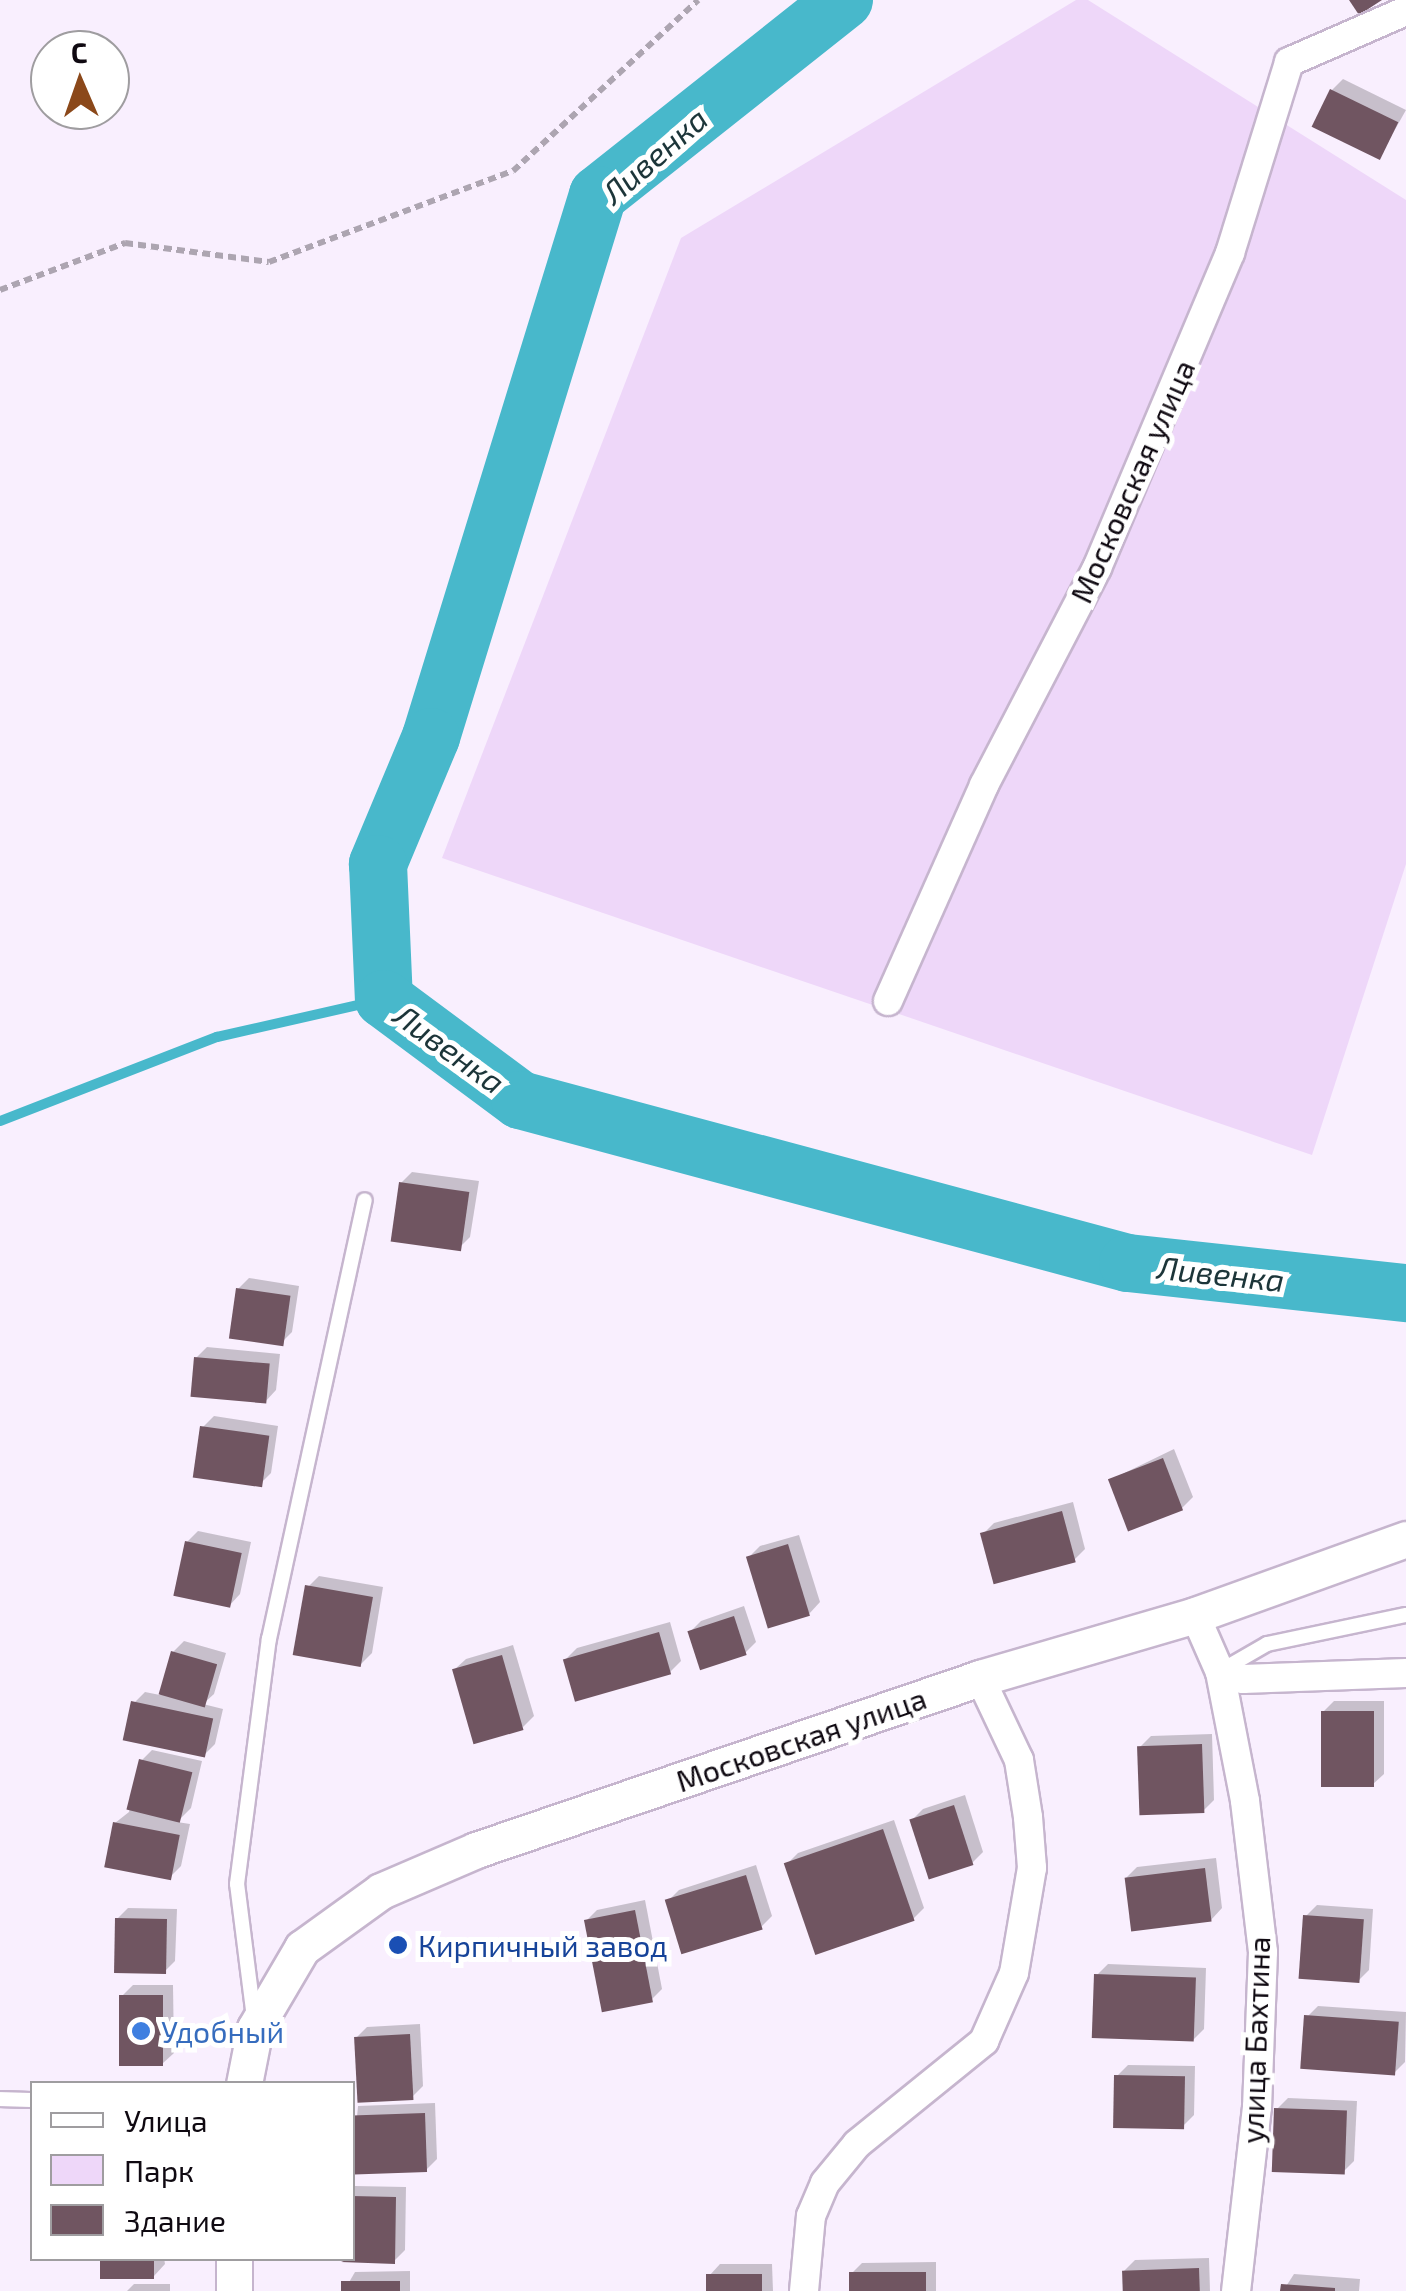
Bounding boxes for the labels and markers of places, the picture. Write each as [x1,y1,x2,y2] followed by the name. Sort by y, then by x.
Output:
[418,1927,668,1963] place label: Кирпичный завод
[387,1934,409,1956] marker: Кирпичный завод
[161,2013,284,2049] place label: Удобный
[130,2020,152,2042] marker: Удобный

